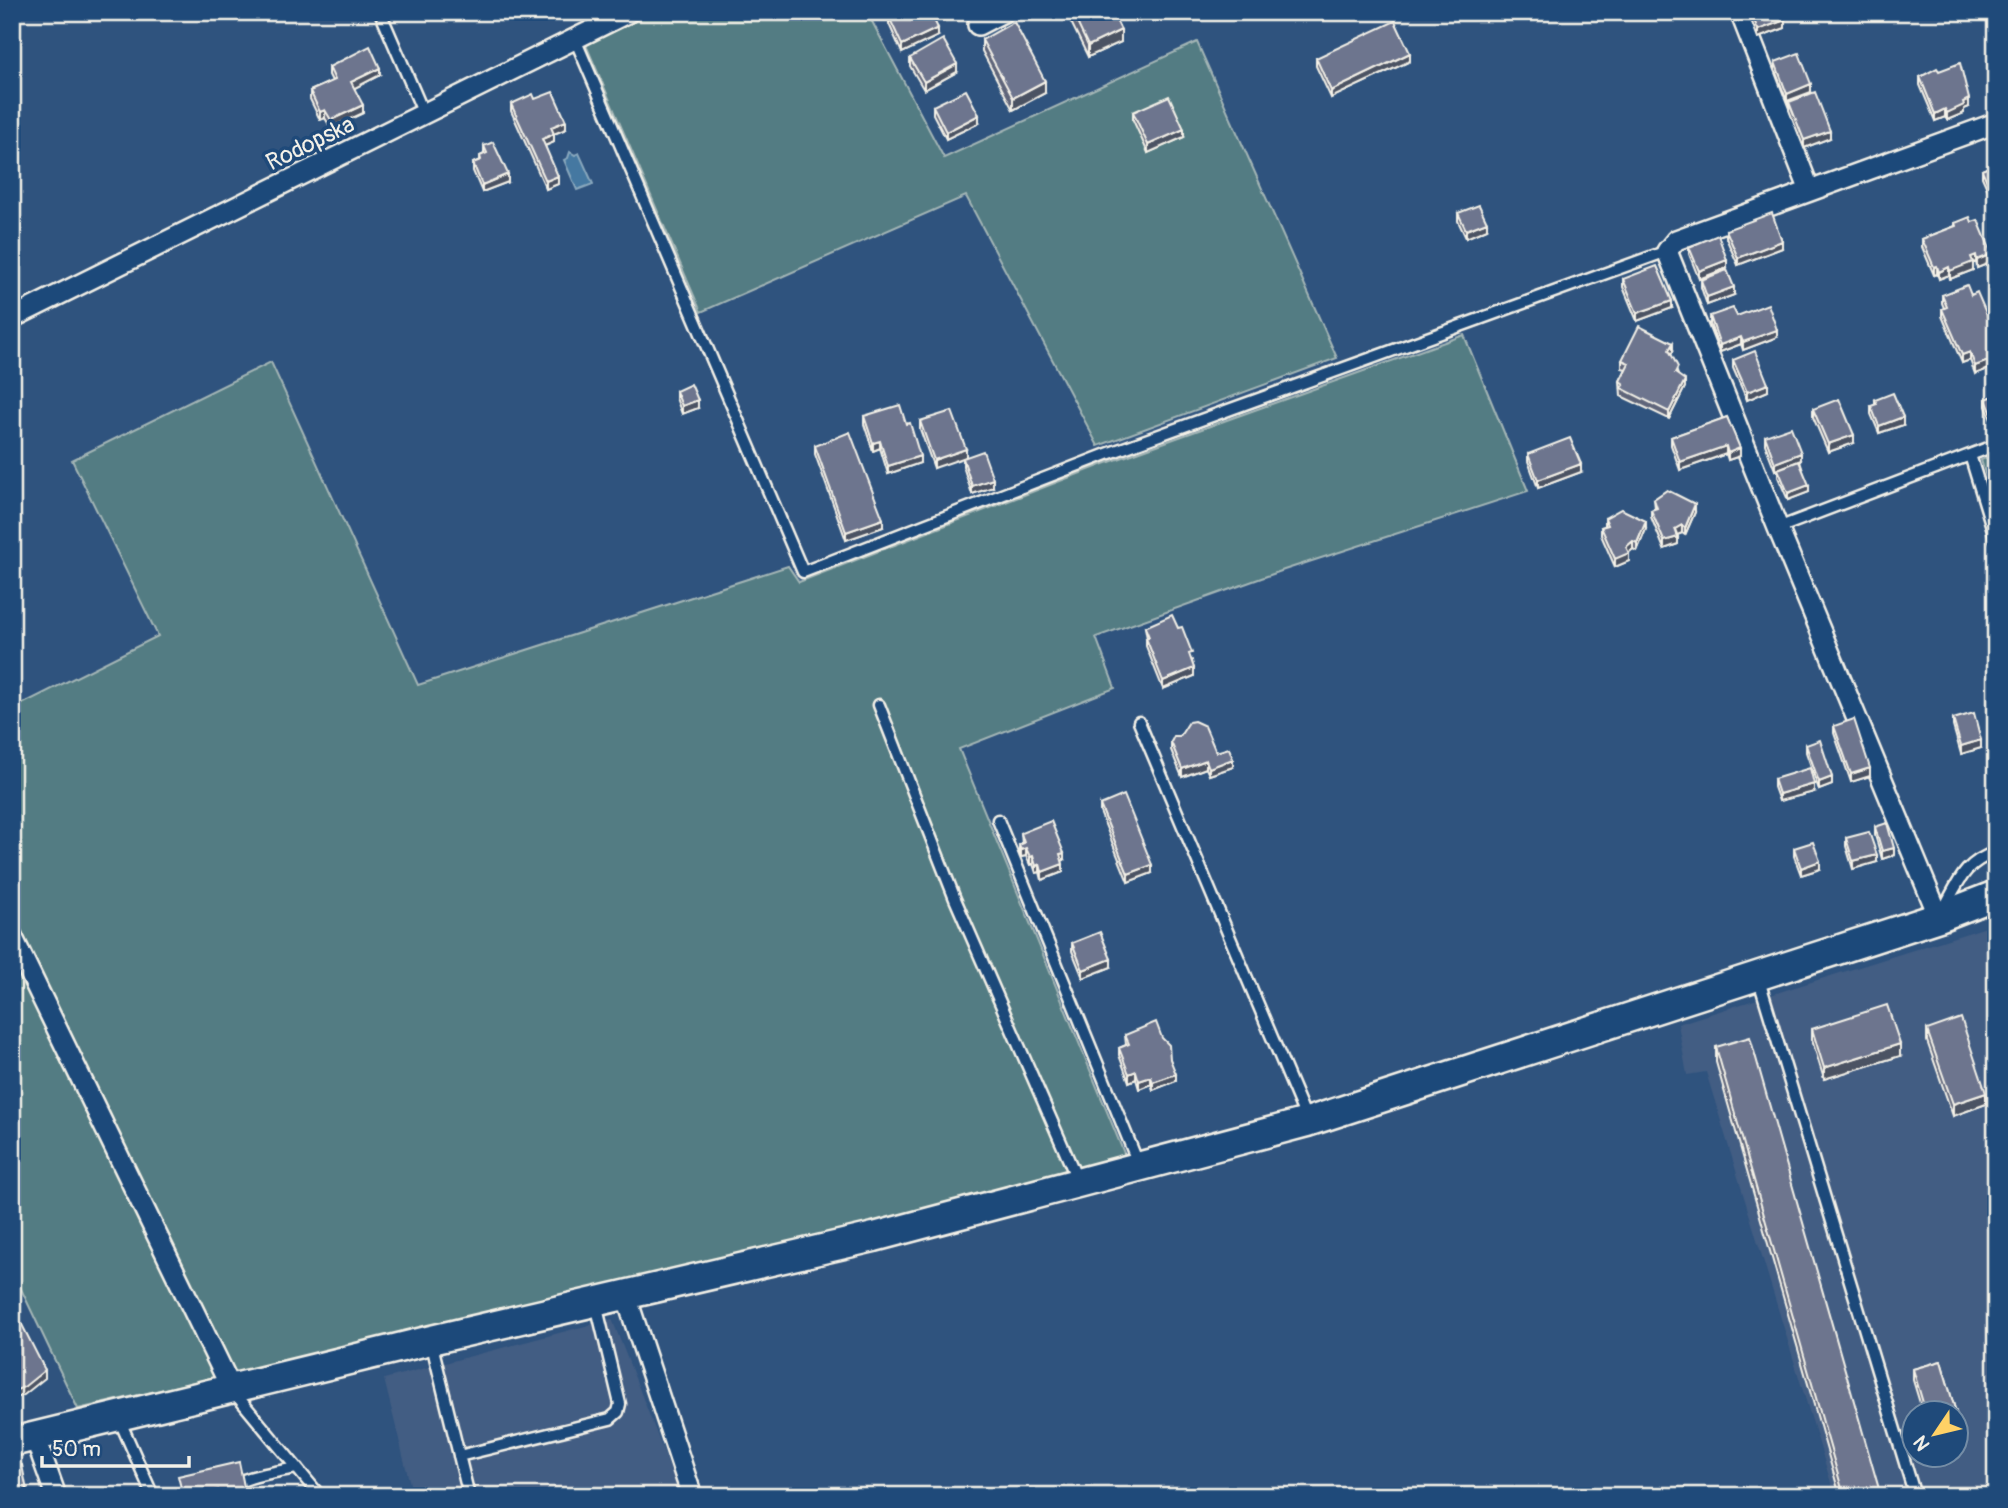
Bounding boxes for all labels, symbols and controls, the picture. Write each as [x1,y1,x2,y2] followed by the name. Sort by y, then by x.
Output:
[261,110,359,177] street label: Rodopska
[1899,1400,1969,1470] north arrow
[42,1424,189,1468] scale bar
[1908,1431,1935,1455] text: N
[52,1436,101,1463] text: 50 m

